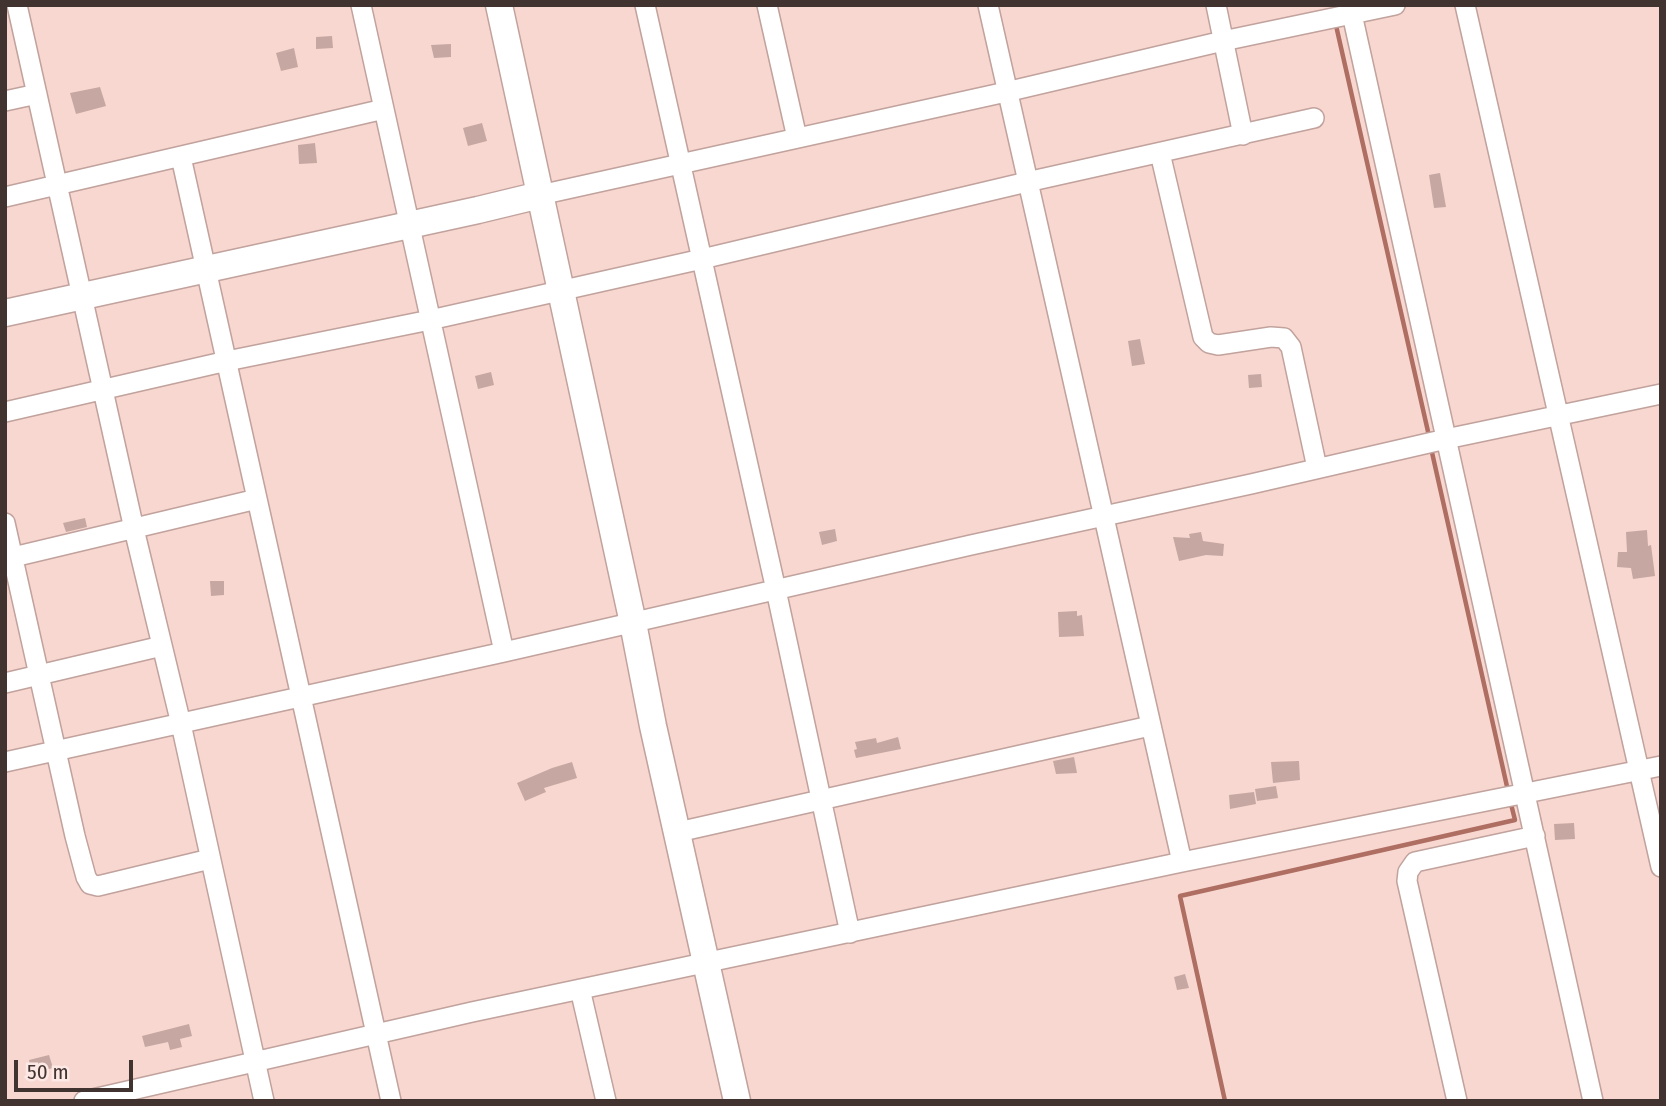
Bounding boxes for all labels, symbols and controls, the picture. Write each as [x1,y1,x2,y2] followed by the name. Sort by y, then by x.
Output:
[18,1046,136,1090] scale bar
[27,1059,69,1085] text: 50 m

